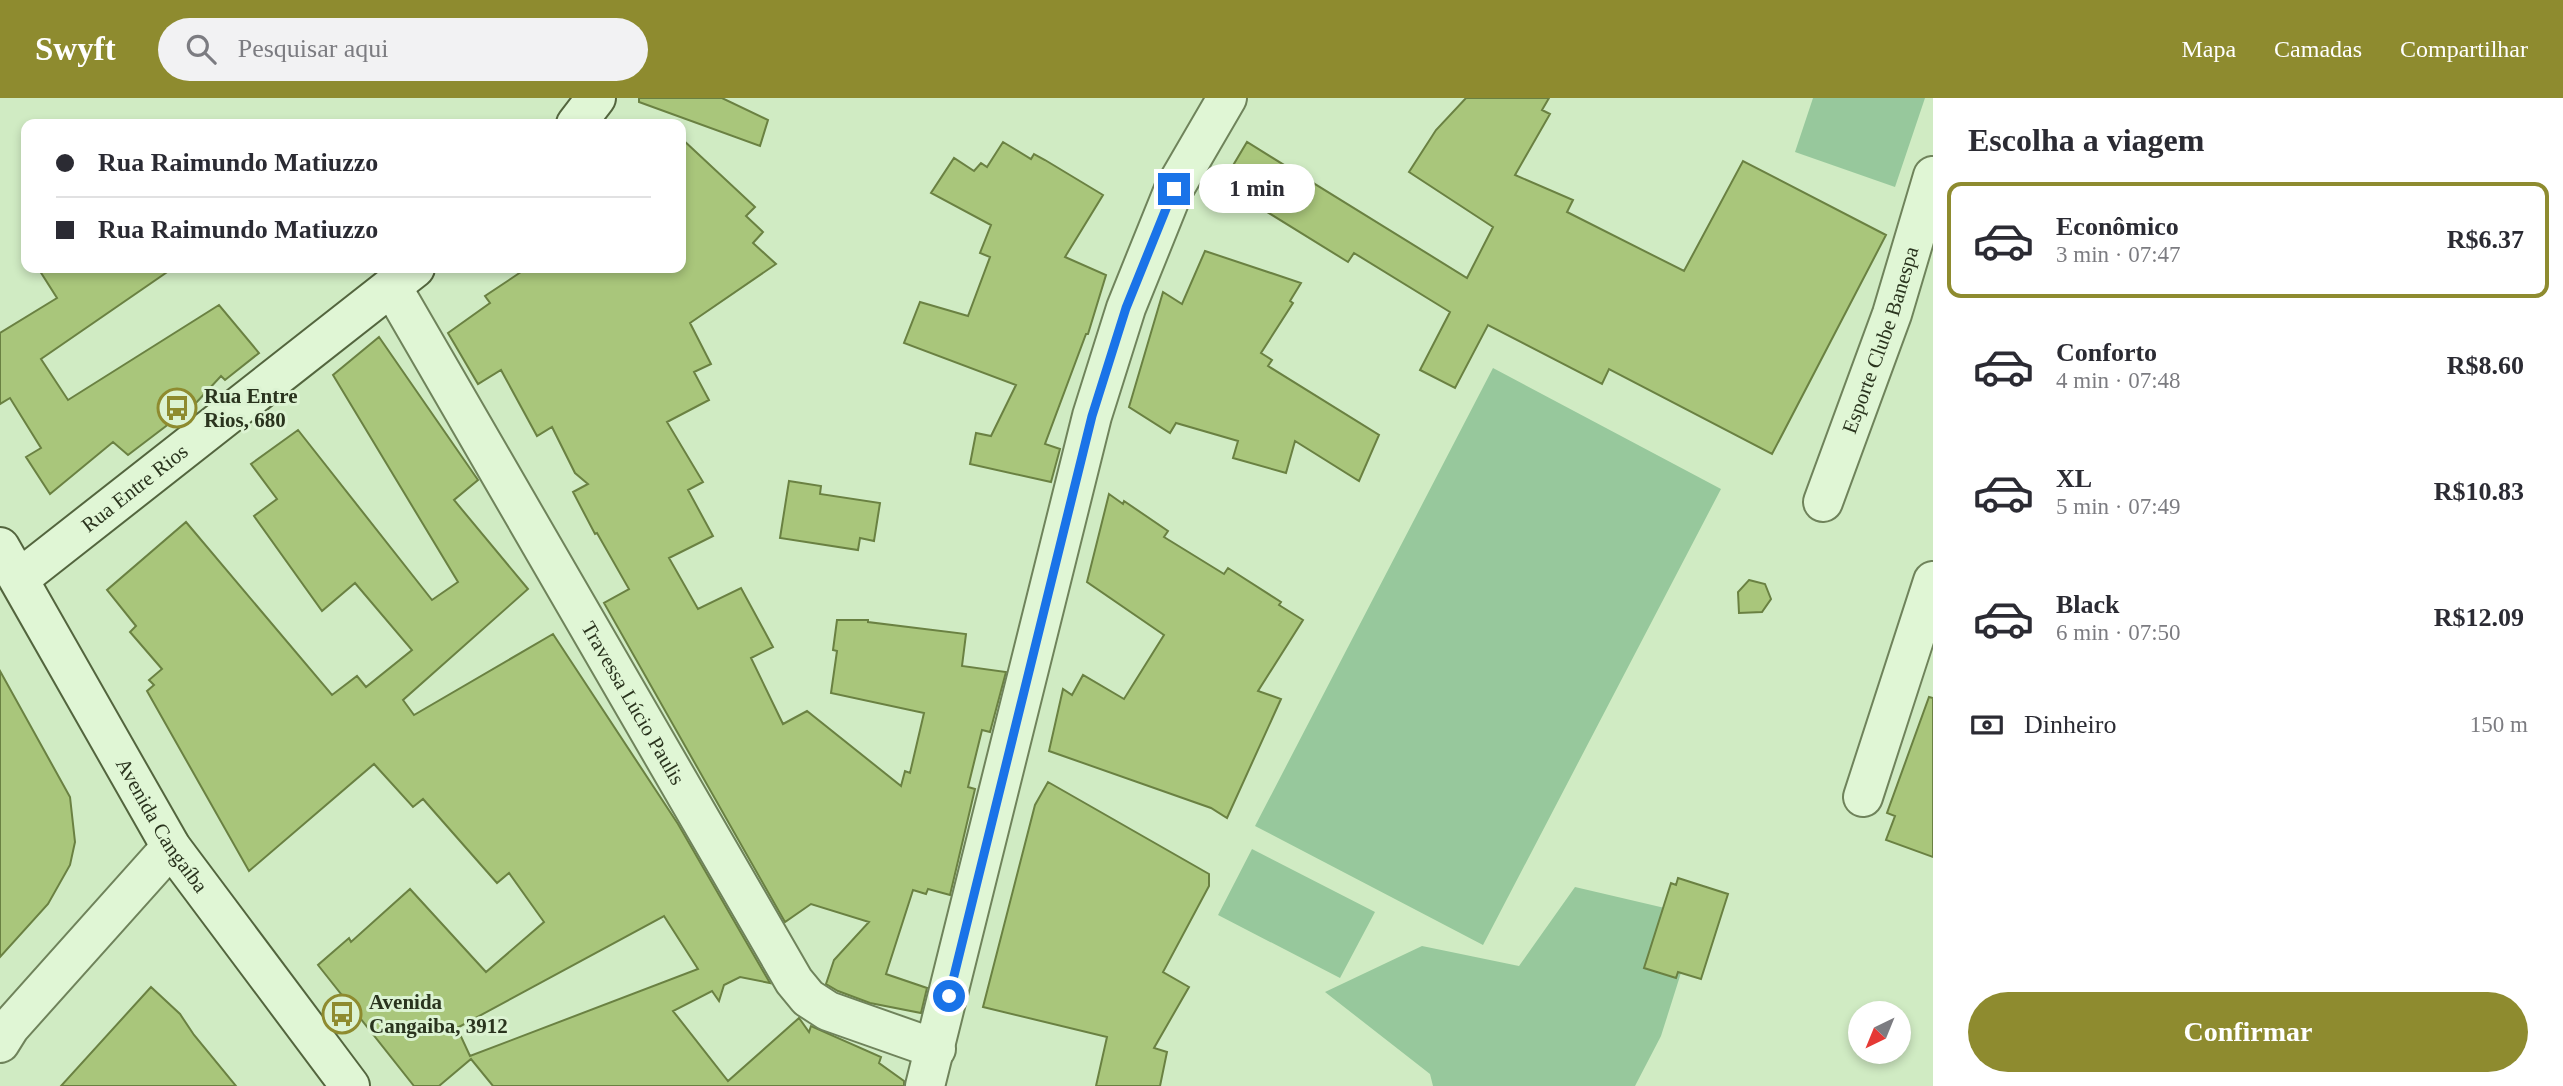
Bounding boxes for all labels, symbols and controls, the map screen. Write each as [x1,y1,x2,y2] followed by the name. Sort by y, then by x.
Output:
[158,18,648,81] search box
[182,30,220,68] icon: search
[35,31,116,67] text: Swyft
[238,34,389,63] text: Pesquisar aqui
[2181,36,2236,62] text: Mapa
[2274,36,2362,62] text: Camadas
[2400,36,2528,62] text: Compartilhar
[1968,122,2204,158] text: Escolha a viagem
[98,148,378,177] text: Rua Raimundo Matiuzzo
[1198,164,1314,214] callout: 1 min
[1158,173,1190,205] route end
[1229,176,1285,201] text: 1 min
[1972,209,2035,272] icon: car
[2056,212,2179,241] text: Econômico
[98,215,378,244] text: Rua Raimundo Matiuzzo
[2447,225,2524,254] text: R$6.37
[2056,242,2181,267] text: 3 min · 07:47
[1837,243,1924,437] street label: Esporte Clube Banespa
[1972,335,2035,398] icon: car
[2056,338,2157,367] text: Conforto
[2447,351,2524,380] text: R$8.60
[2056,368,2181,393] text: 4 min · 07:48
[204,384,298,432] place label: Rua Entre Rios, 680
[156,387,198,429] bus stop icon: Rua Entre Rios, 680
[77,439,193,537] street label: Rua Entre Rios
[1972,461,2035,524] icon: car
[2056,464,2092,493] text: XL
[2434,477,2524,506] text: R$10.83
[2056,494,2181,519] text: 5 min · 07:49
[1972,587,2035,650] icon: car
[2056,590,2120,619] text: Black
[2434,603,2524,632] text: R$12.09
[576,617,690,789] street label: Travessa Lúcio Paulis
[2056,620,2181,645] text: 6 min · 07:50
[1968,706,2006,744] icon: cash
[2024,710,2116,739] text: Dinheiro
[2470,712,2528,737] text: 150 m
[111,754,213,898] street label: Avenida Cangaíba
[933,980,965,1012] route start
[369,990,508,1038] place label: Avenida Cangaiba, 3912
[1968,992,2528,1072] button: Confirmar
[321,993,363,1035] bus stop icon: Avenida Cangaiba, 3912
[1848,1001,1911,1064] north arrow
[1848,1001,1911,1064] map controls

